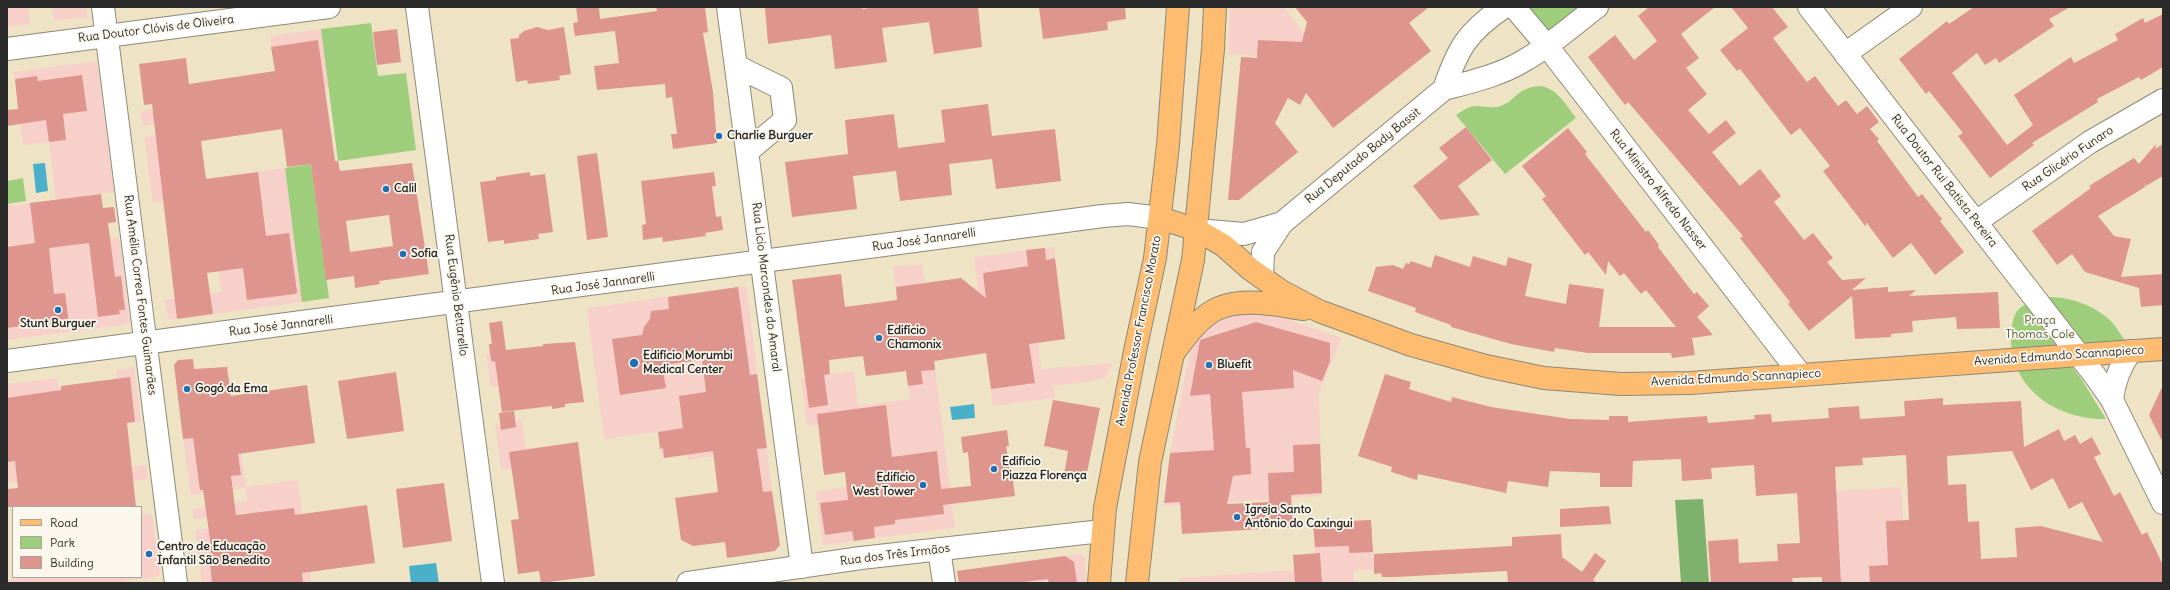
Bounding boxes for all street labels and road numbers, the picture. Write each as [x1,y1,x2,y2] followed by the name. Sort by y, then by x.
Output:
[77,12,235,46] street label: Rua Doutor Clóvis de Oliveira
[1302,105,1424,207] street label: Rua Deputado Bady Bassit
[1888,112,2000,250] street label: Rua Doutor Rui Batista Pereira
[2020,123,2116,195] street label: Rua Glicério Funaro
[1606,127,1710,253] street label: Rua Ministro Alfredo Nasser
[121,194,159,396] street label: Rua Amélia Correa Fontes Guimarães
[748,201,784,373] street label: Rua Licio Marcondes do Amaral
[871,226,977,254] street label: Rua José Jannarelli
[441,233,471,357] street label: Rua Eugênio Bettarello
[1113,234,1165,428] street label: Avenida Professor Francisco Morato
[550,270,656,298] street label: Rua José Jannarelli
[228,312,334,340] street label: Rua José Jannarelli
[1974,343,2144,369] street label: Avenida Edmundo Scannapieco
[1651,366,1821,390] street label: Avenida Edmundo Scannapieco
[839,541,951,569] street label: Rua dos Três Irmãos

